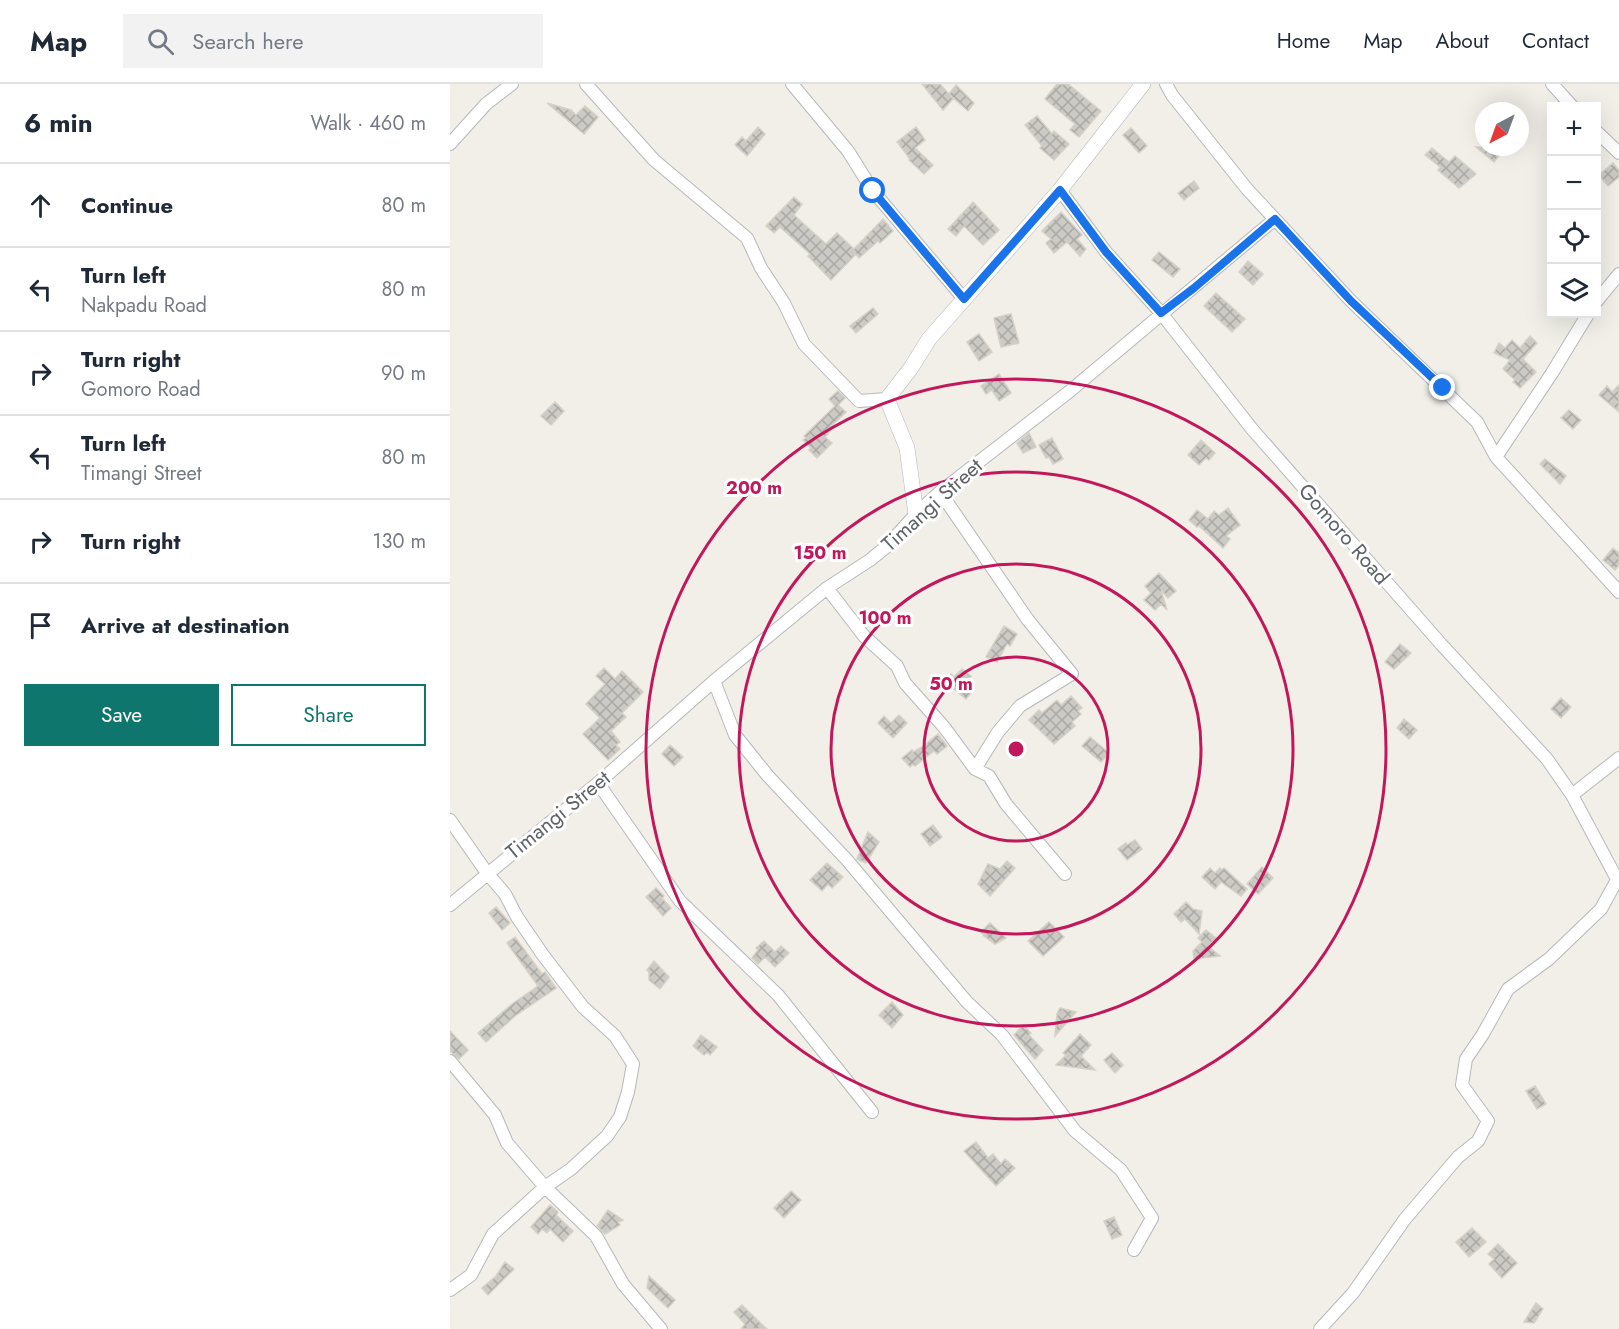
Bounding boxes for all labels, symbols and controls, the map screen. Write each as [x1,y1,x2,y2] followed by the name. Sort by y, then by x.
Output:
[123,14,543,68] search box
[30,21,87,62] text: Map
[144,25,177,58] icon: search
[192,25,304,57] text: Search here
[1277,26,1330,56] text: Home
[1363,26,1403,56] text: Map
[1436,26,1489,56] text: About
[1522,26,1589,56] text: Contact
[1475,102,1529,156] north arrow
[1547,102,1601,318] map controls
[1547,102,1601,156] button: +
[24,104,93,142] text: 6 min
[310,109,426,138] text: Walk · 460 m
[1547,156,1601,210] button: −
[859,177,885,203] route start
[24,189,57,222] icon: ahead
[81,189,173,221] text: Continue
[381,191,426,220] text: 80 m
[1547,210,1601,264] button: locate
[81,259,166,291] text: Turn left
[1547,264,1601,318] button: layers
[24,273,57,306] icon: left
[381,275,426,304] text: 80 m
[81,291,207,320] text: Nakpadu Road
[81,343,181,375] text: Turn right
[24,357,57,390] icon: right
[381,359,426,388] text: 90 m
[1429,374,1455,400] route end
[81,375,201,404] text: Gomoro Road
[81,427,166,459] text: Turn left
[24,441,57,474] icon: left
[381,443,426,472] text: 80 m
[875,452,989,558] street label: Timangi Street
[81,459,202,488] text: Timangi Street
[726,475,782,501] text: 200 m
[1291,477,1397,591] street label: Gomoro Road
[24,525,57,558] icon: right
[81,525,181,557] text: Turn right
[372,527,426,556] text: 130 m
[794,540,846,566] text: 150 m
[858,605,912,631] text: 100 m
[24,609,57,642] icon: arrive
[81,609,290,641] text: Arrive at destination
[929,671,973,697] text: 50 m
[24,684,219,746] button: Save
[231,684,426,746] button: Share
[1006,739,1026,759] centre of rings
[499,764,617,866] street label: Timangi Street

